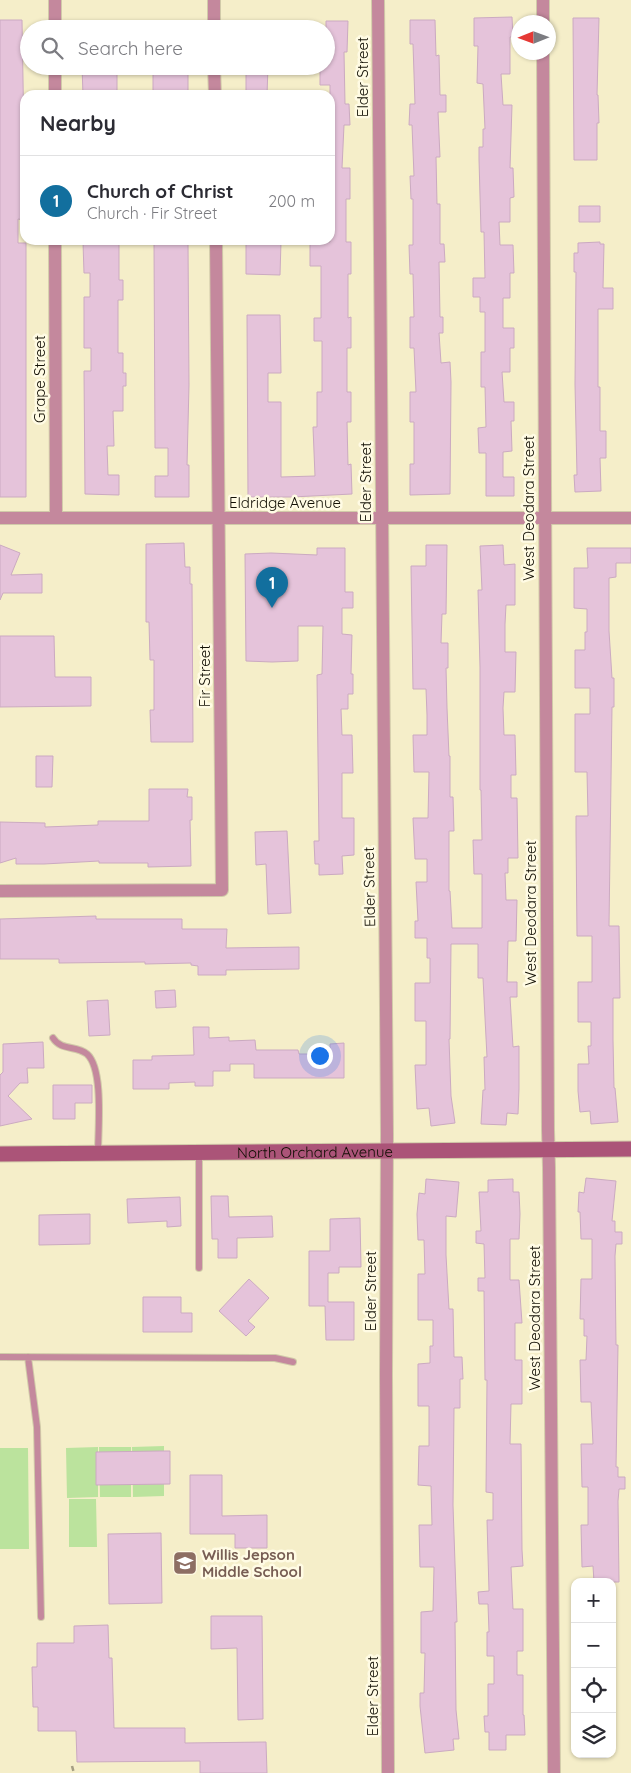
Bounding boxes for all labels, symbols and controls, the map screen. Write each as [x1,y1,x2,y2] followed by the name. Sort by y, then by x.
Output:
[511,15,556,60] north arrow
[20,20,335,75] search box
[38,34,66,62] icon: search
[78,36,183,60] text: Search here
[353,37,372,117] street label: Elder Street
[40,110,116,136] text: Nearby
[87,179,234,203] text: Church of Christ
[53,191,59,211] text: 1
[268,191,315,211] text: 200 m
[87,203,217,223] text: Church · Fir Street
[30,335,49,423] street label: Grape Street
[519,435,538,581] street label: West Deodara Street
[356,442,375,522] street label: Elder Street
[229,493,341,512] street label: Eldridge Avenue
[256,567,288,608] pin: 1
[195,645,214,707] street label: Fir Street
[521,840,540,986] street label: West Deodara Street
[359,847,379,927] street label: Elder Street
[307,1043,333,1069] your location
[237,1141,393,1162] street label: North Orchard Avenue
[525,1245,544,1391] street label: West Deodara Street
[361,1251,380,1331] street label: Elder Street
[202,1545,302,1581] place label: Willis Jepson Middle School
[172,1550,198,1576] school or university icon: Willis Jepson Middle School
[571,1578,616,1758] map controls
[571,1578,616,1623] button: +
[571,1623,616,1668] button: −
[363,1656,382,1736] street label: Elder Street
[571,1668,616,1713] button: locate
[571,1713,616,1758] button: layers

